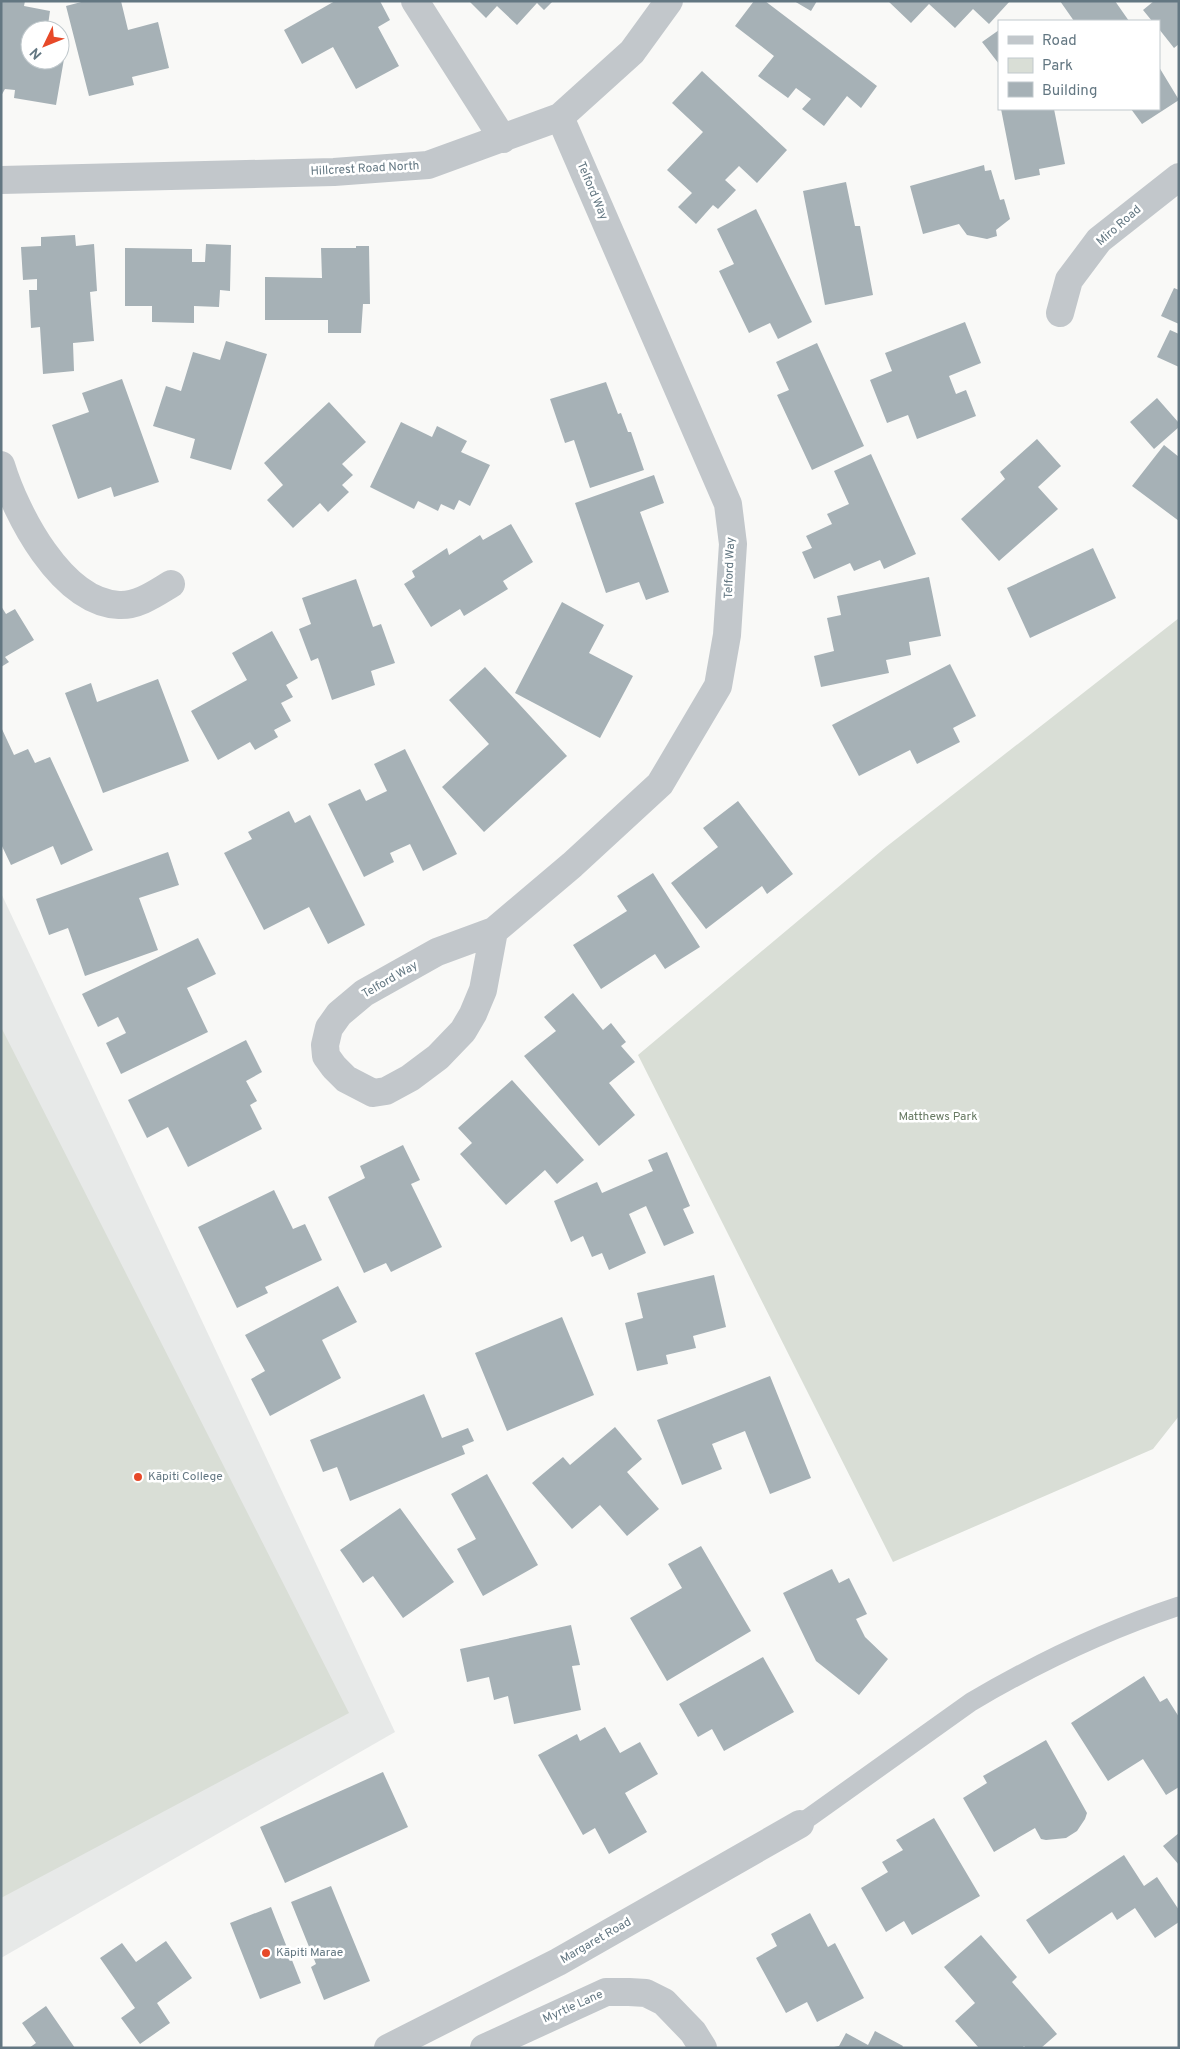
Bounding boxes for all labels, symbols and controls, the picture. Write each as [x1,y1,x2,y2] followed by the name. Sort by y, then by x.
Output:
[20,20,70,70] north arrow
[998,20,1160,110] legend
[1042,32,1077,51] text: Road
[27,43,46,62] text: N
[1042,57,1073,76] text: Park
[1042,82,1097,101] text: Building
[310,158,420,180] street label: Hillcrest Road North
[573,159,611,223] street label: Telford Way
[1093,202,1145,250] street label: Miro Road
[721,537,739,599] street label: Telford Way
[359,958,421,1002] street label: Telford Way
[898,1109,978,1125] park label: Matthews Park
[148,1469,223,1485] place label: Kāpiti College
[132,1471,144,1483] marker: Kāpiti College
[558,1914,634,1968] street label: Margaret Road
[276,1945,343,1961] place label: Kāpiti Marae
[260,1947,272,1959] marker: Kāpiti Marae
[540,1987,606,2027] street label: Myrtle Lane

